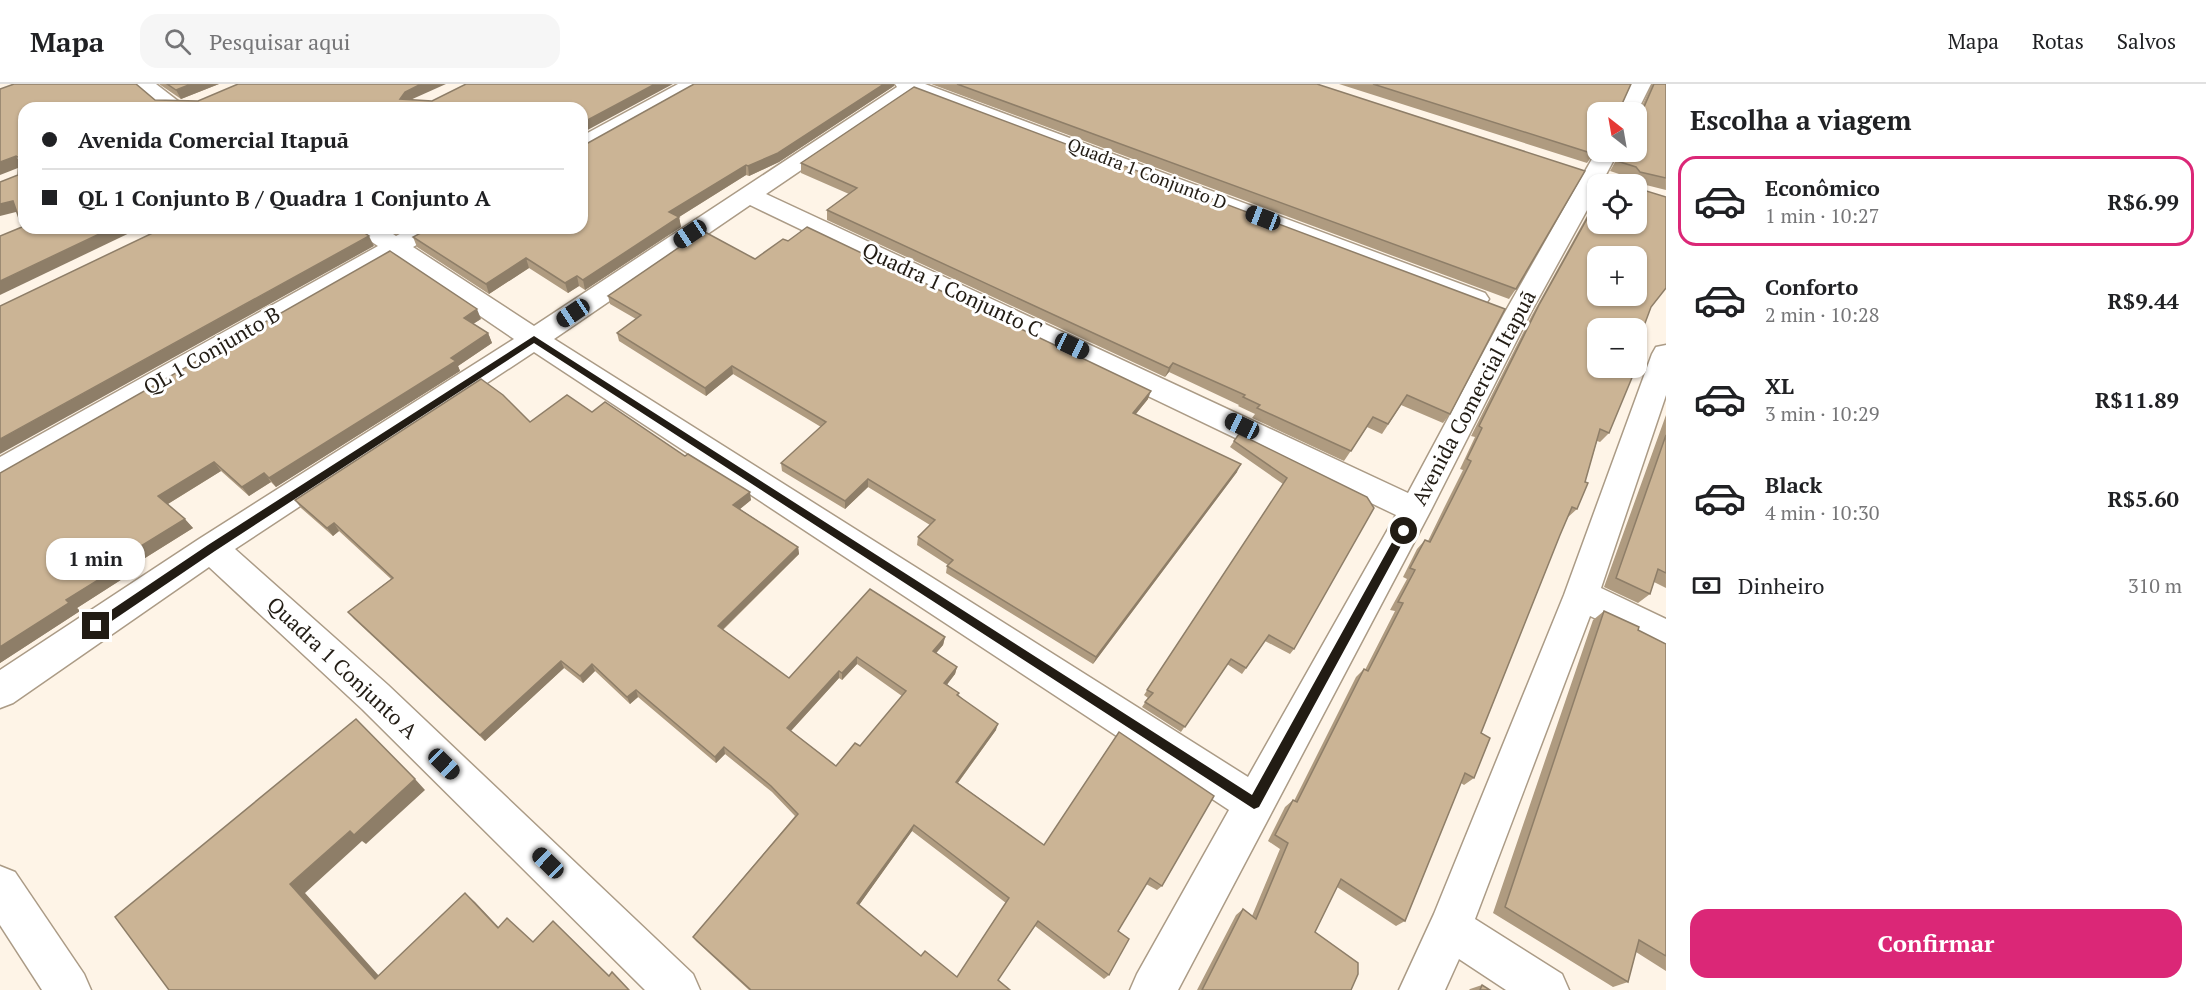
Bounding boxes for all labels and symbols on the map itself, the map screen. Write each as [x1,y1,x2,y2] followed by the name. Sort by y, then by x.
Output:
[1587,102,1647,162] north arrow
[1064,132,1230,215] street label: Quadra 1 Conjunto D
[1243,203,1283,233] car
[670,216,710,252] car
[858,235,1047,343] street label: Quadra 1 Conjunto C
[1404,285,1542,510] street label: Avenida Comercial Itapuã
[553,295,593,331] car
[138,300,285,401] street label: QL 1 Conjunto B
[1052,330,1092,362] car
[1222,410,1262,442] car
[1390,517,1417,544] route start
[46,539,146,581] callout: 1 min
[261,590,424,745] street label: Quadra 1 Conjunto A
[82,612,109,639] route end
[425,745,463,783] car
[529,844,567,882] car

